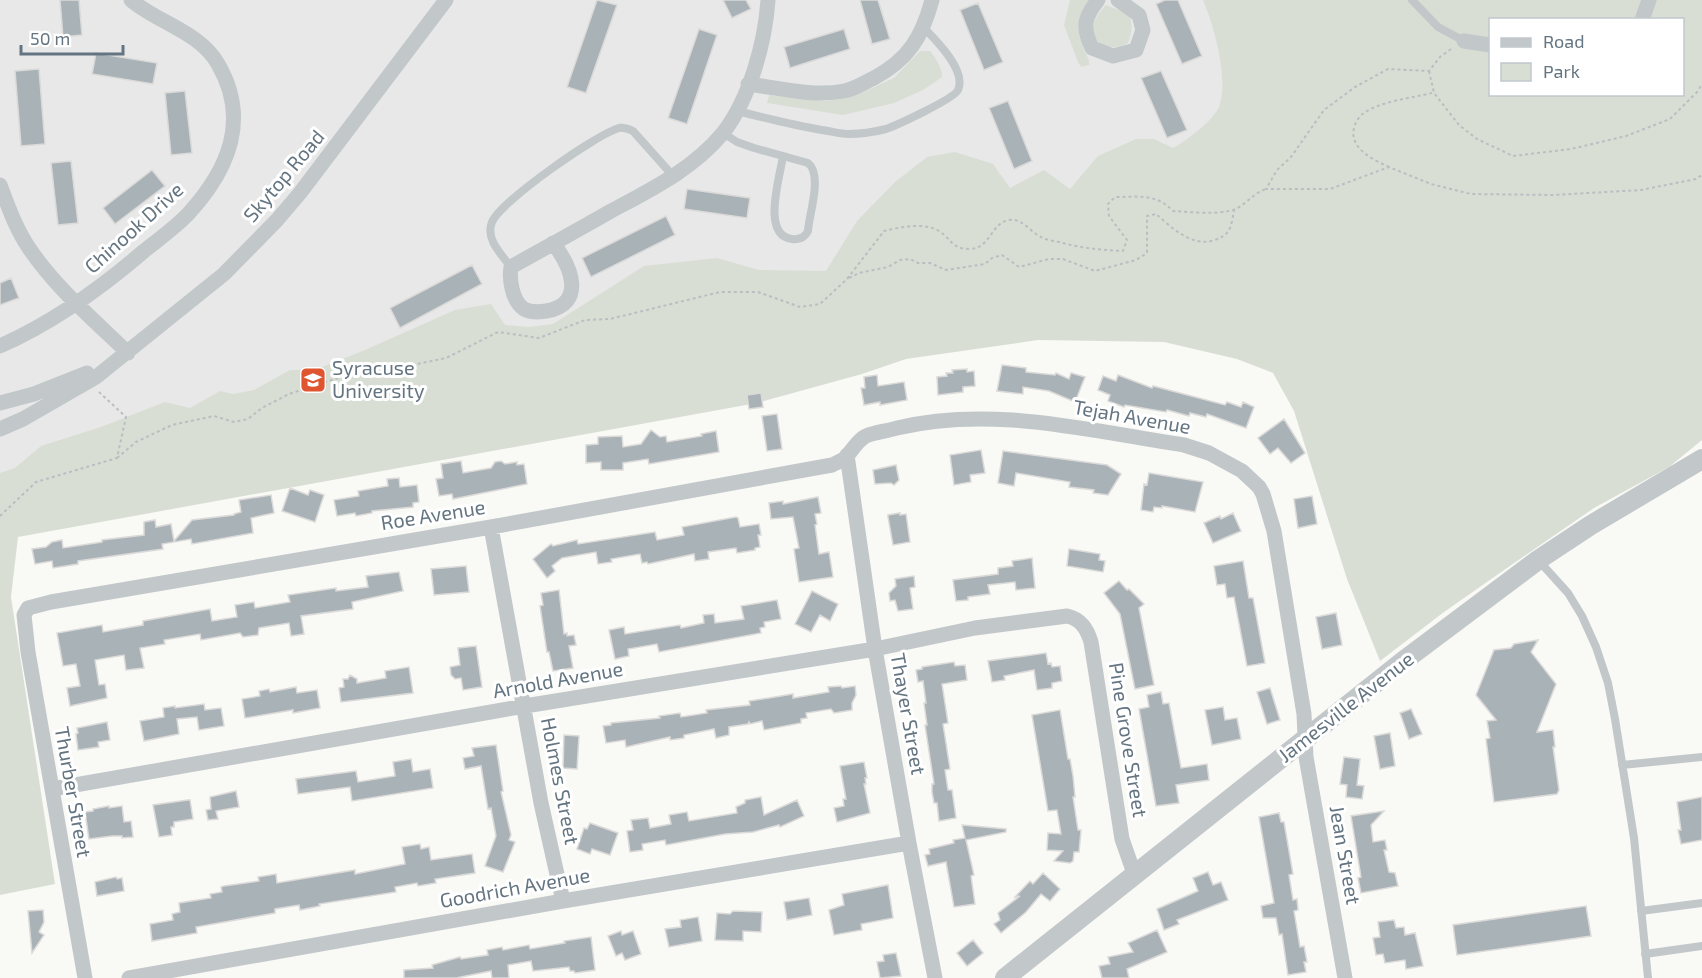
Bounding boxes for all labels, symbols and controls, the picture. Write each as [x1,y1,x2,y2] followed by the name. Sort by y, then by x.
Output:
[21,18,123,56] scale bar
[1489,18,1684,96] legend
[30,27,70,49] text: 50 m
[1543,30,1584,52] text: Road
[1543,60,1580,82] text: Park
[238,124,329,226] street label: Skytop Road
[79,177,188,278] street label: Chinook Drive
[332,355,425,402] place label: Syracuse University
[298,365,328,395] school or university icon: Syracuse University
[1072,394,1193,438] street label: Tejah Avenue
[379,494,487,534] street label: Roe Avenue
[1273,646,1418,767] street label: Jamesville Avenue
[886,651,932,777] street label: Thayer Street
[491,656,625,702] street label: Arnold Avenue
[1105,661,1153,819] street label: Pine Grove Street
[537,715,585,847] street label: Holmes Street
[51,725,97,859] street label: Thurber Street
[1325,803,1367,907] street label: Jean Street
[438,862,592,912] street label: Goodrich Avenue

